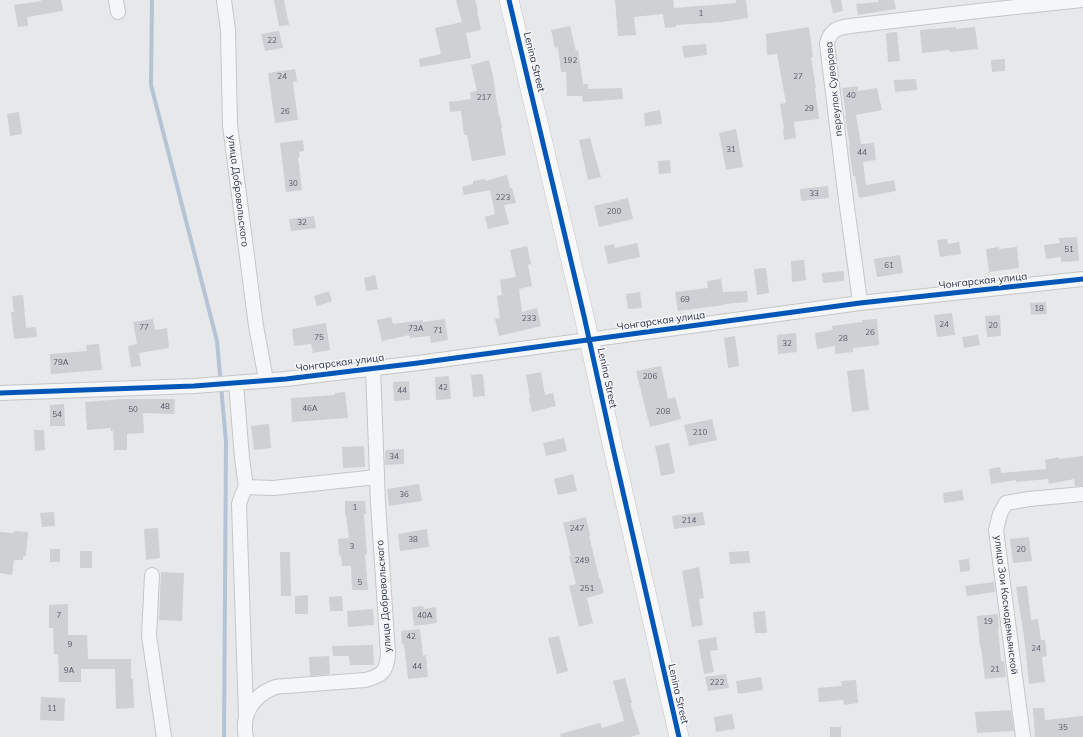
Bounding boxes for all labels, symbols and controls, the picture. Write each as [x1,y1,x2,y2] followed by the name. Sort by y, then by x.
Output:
[699,9,703,19] house number: 1
[521,31,547,93] street label: Lenina Street
[267,36,277,46] house number: 22
[823,41,845,137] street label: переулок Суворова
[563,56,577,66] house number: 192
[277,72,287,82] house number: 24
[793,72,803,82] house number: 27
[846,91,856,101] house number: 40
[477,93,491,103] house number: 217
[804,104,814,114] house number: 29
[280,107,290,117] house number: 26
[225,134,251,248] street label: улица Добровольского
[726,145,736,155] house number: 31
[857,148,867,158] house number: 44
[288,179,298,189] house number: 30
[809,189,819,199] house number: 33
[496,193,510,203] house number: 223
[607,207,621,217] house number: 200
[297,218,307,228] house number: 32
[1064,245,1074,255] house number: 51
[884,261,894,271] house number: 61
[938,270,1028,292] street label: Чонгарская улица
[680,295,690,305] house number: 69
[1034,304,1044,314] house number: 18
[616,309,706,333] street label: Чонгарская улица
[522,314,536,324] house number: 233
[939,320,949,330] house number: 24
[988,321,998,331] house number: 20
[139,323,149,333] house number: 77
[408,324,424,334] house number: 73А
[433,326,443,336] house number: 71
[865,328,875,338] house number: 26
[314,333,324,343] house number: 75
[838,334,848,344] house number: 28
[782,339,792,349] house number: 32
[595,347,619,409] street label: Lenina Street
[295,352,385,374] street label: Чонгарская улица
[53,358,69,368] house number: 79А
[643,372,657,382] house number: 206
[438,383,448,393] house number: 42
[397,386,407,396] house number: 44
[160,402,170,412] house number: 48
[302,404,318,414] house number: 46А
[128,405,138,415] house number: 50
[656,407,670,417] house number: 208
[52,410,62,420] house number: 54
[693,428,707,438] house number: 210
[389,452,399,462] house number: 34
[399,490,409,500] house number: 36
[353,503,357,513] house number: 1
[682,516,696,526] house number: 214
[570,524,584,534] house number: 247
[408,535,418,545] house number: 38
[992,535,1020,675] street label: улица Зои Космодемьянской
[374,539,394,653] street label: улица Добровольского
[350,542,354,552] house number: 3
[1016,545,1026,555] house number: 20
[575,556,589,566] house number: 249
[358,578,362,588] house number: 5
[580,584,594,594] house number: 251
[57,611,61,621] house number: 7
[417,611,433,621] house number: 40А
[983,617,993,627] house number: 19
[406,632,416,642] house number: 42
[68,640,72,650] house number: 9
[1031,644,1041,654] house number: 24
[412,662,422,672] house number: 44
[665,663,691,725] street label: Lenina Street
[990,665,1000,675] house number: 21
[64,666,74,676] house number: 9А
[710,678,724,688] house number: 222
[47,704,57,714] house number: 11
[1058,723,1068,733] house number: 35

